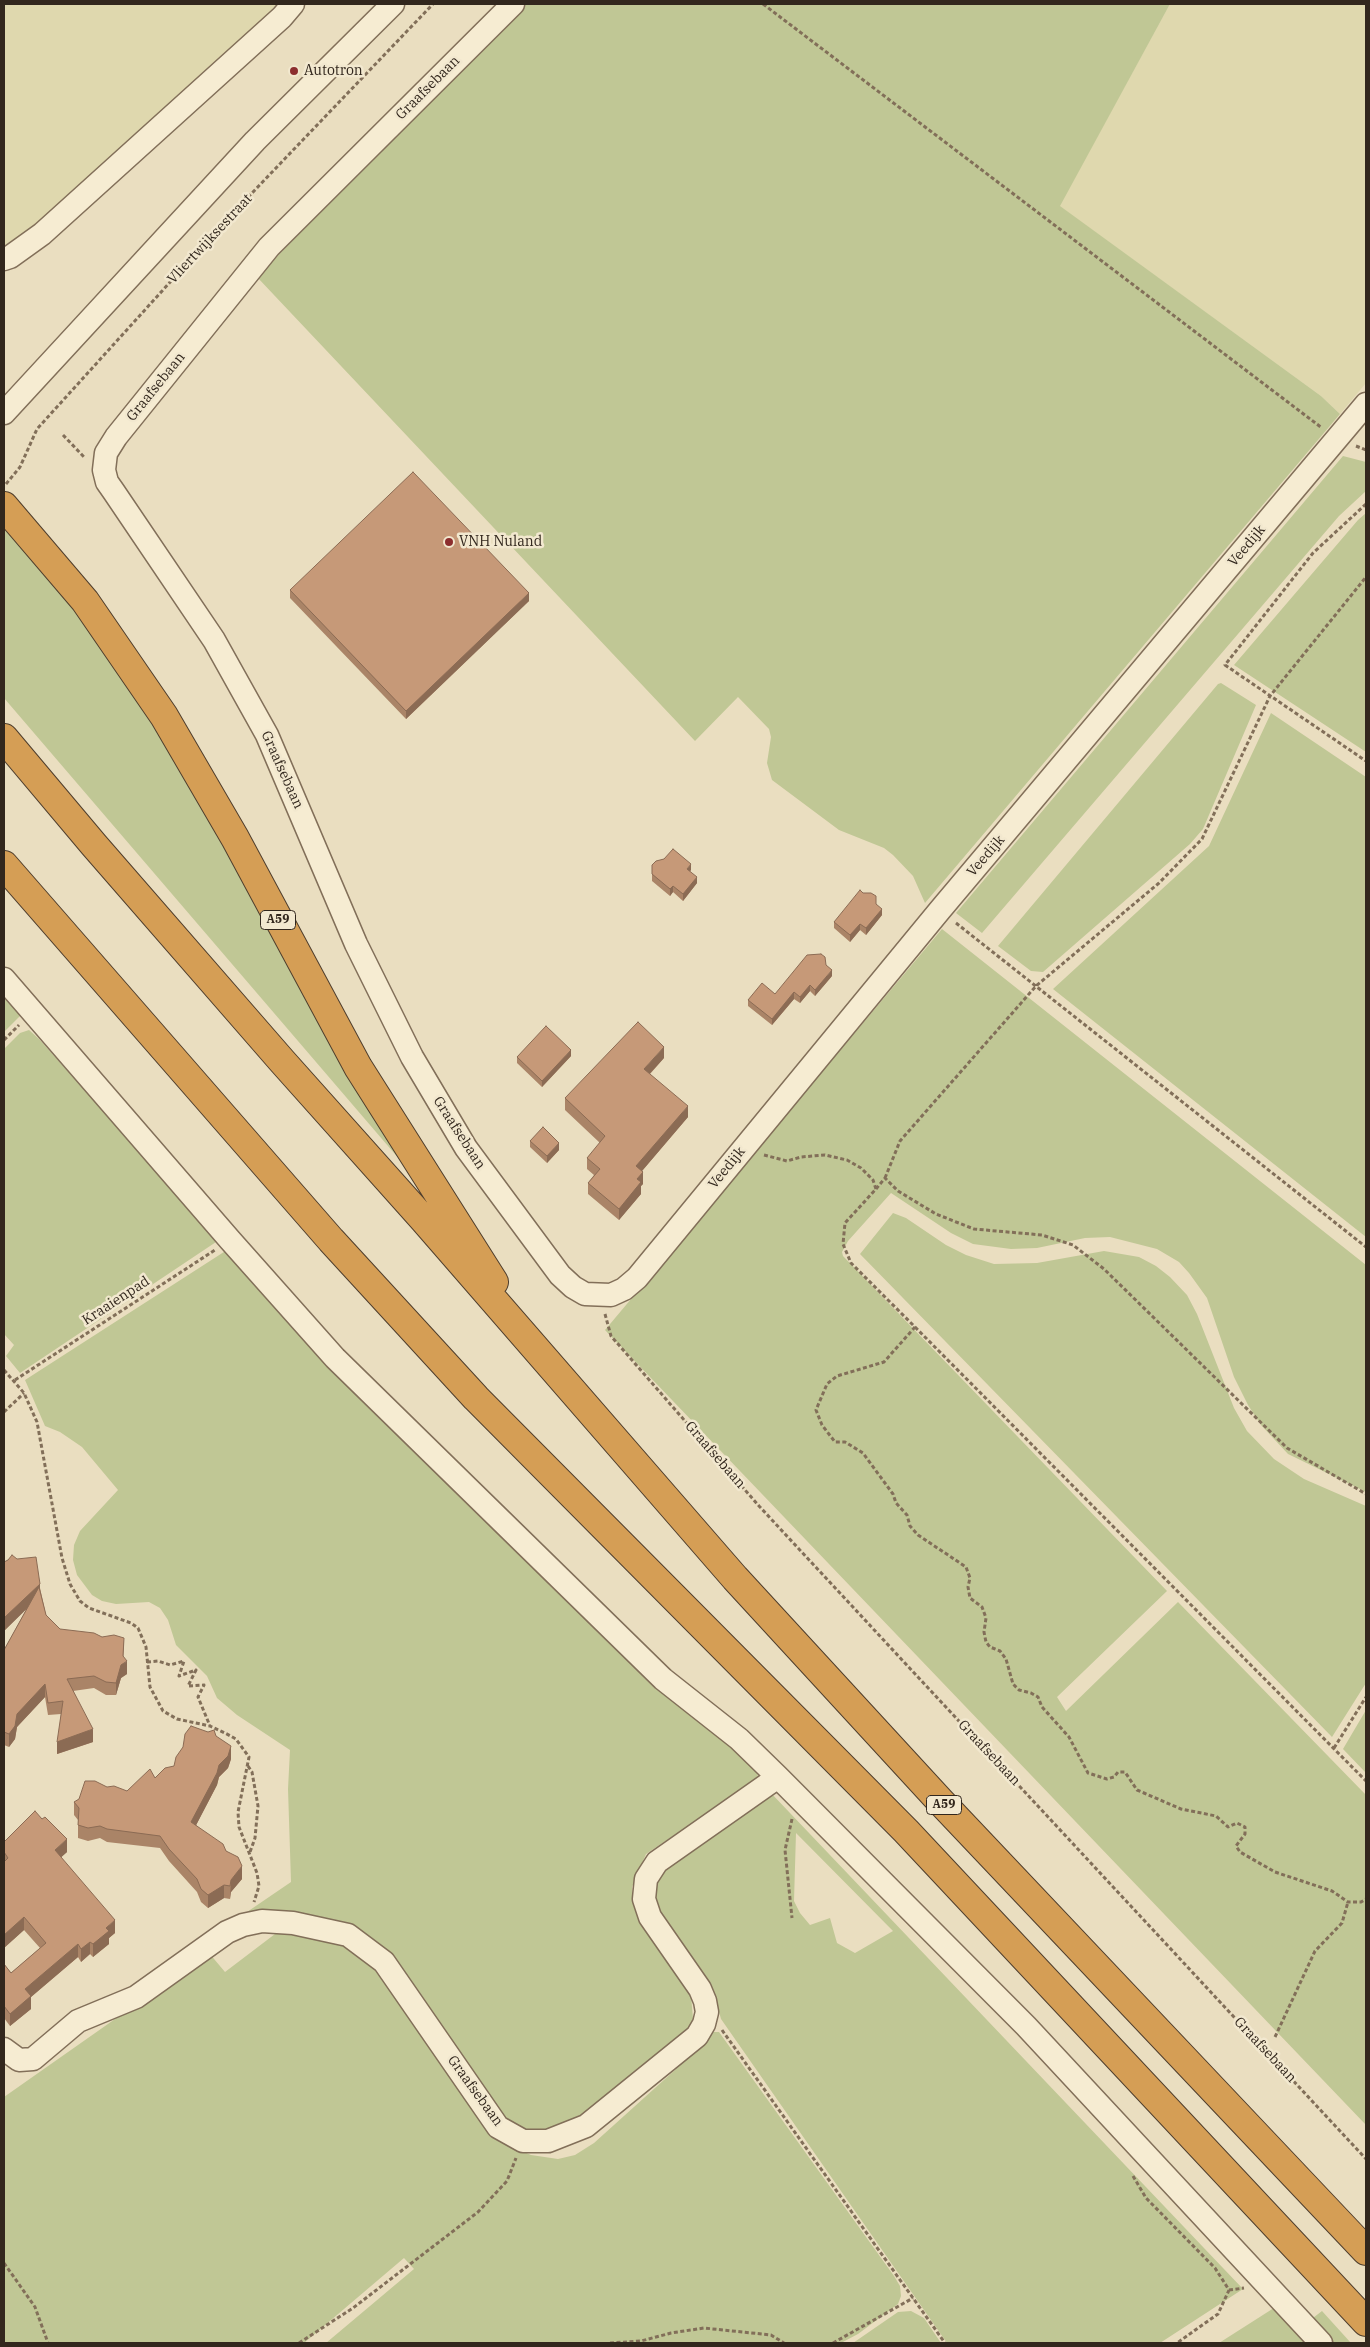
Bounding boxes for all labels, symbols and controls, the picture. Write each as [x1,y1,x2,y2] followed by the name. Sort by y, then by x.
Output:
[393,53,463,123] street label: Graafsebaan
[304,63,363,79] place label: Autotron
[288,65,300,77] marker: Autotron
[164,191,256,287] street label: Vliertwijksestraat
[123,349,189,425] street label: Graafsebaan
[1225,522,1269,570] street label: Veedijk
[459,534,542,550] place label: VNH Nuland
[443,536,455,548] marker: VNH Nuland
[257,728,307,812] street label: Graafsebaan
[964,832,1008,880] street label: Veedijk
[260,910,296,930] road number: A59
[429,1093,489,1173] street label: Graafsebaan
[705,1144,749,1192] street label: Veedijk
[79,1273,153,1329] street label: Kraaienpad
[681,1418,749,1492] street label: Graafsebaan
[954,1717,1024,1789] street label: Graafsebaan
[926,1796,962,1814] road number: A59
[1230,2014,1300,2086] street label: Graafsebaan
[444,2052,506,2130] street label: Graafsebaan

